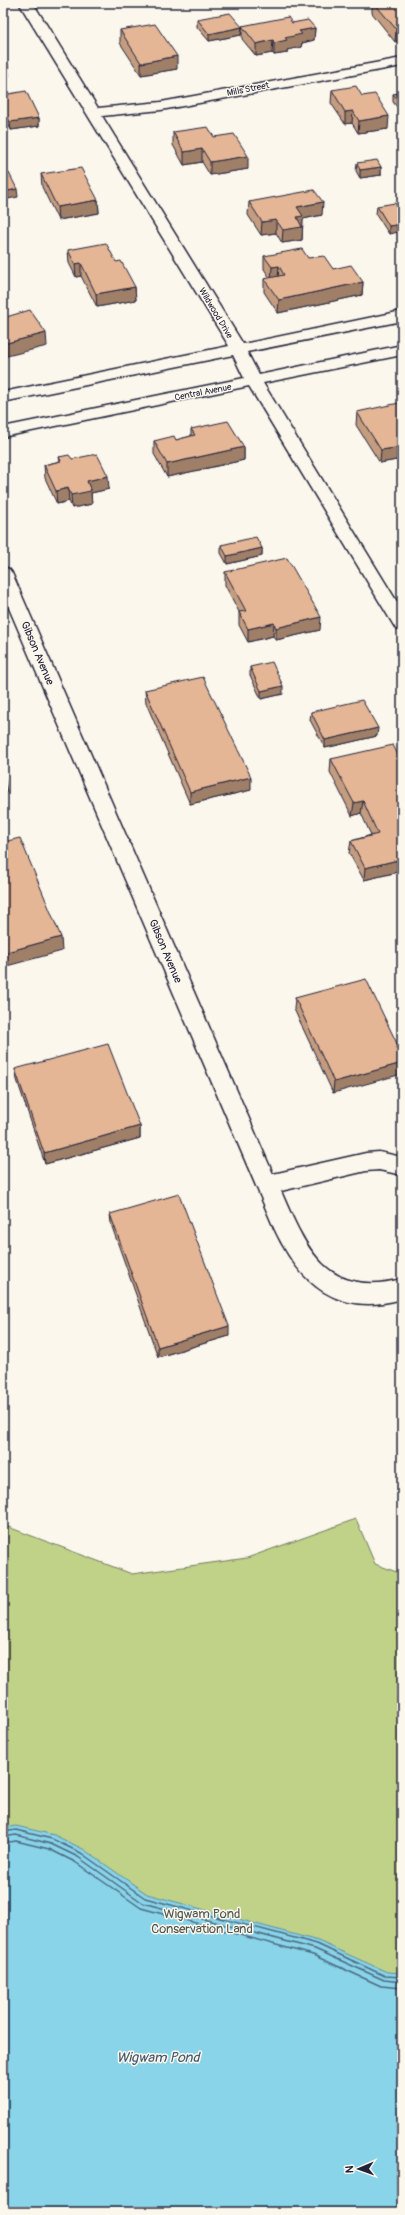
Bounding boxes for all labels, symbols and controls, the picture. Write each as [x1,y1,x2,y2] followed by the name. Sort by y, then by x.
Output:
[226,80,270,99] street label: Mills Street
[196,286,235,341] street label: Wildwood Drive
[174,381,233,403] street label: Central Avenue
[18,619,57,687] street label: Gibson Avenue
[146,917,185,985] street label: Gibson Avenue
[151,1906,253,1937] park label: Wigwam Pond Conservation Land
[117,2049,202,2066] water label: Wigwam Pond
[339,2149,379,2189] north arrow
[343,2165,356,2173] text: N

